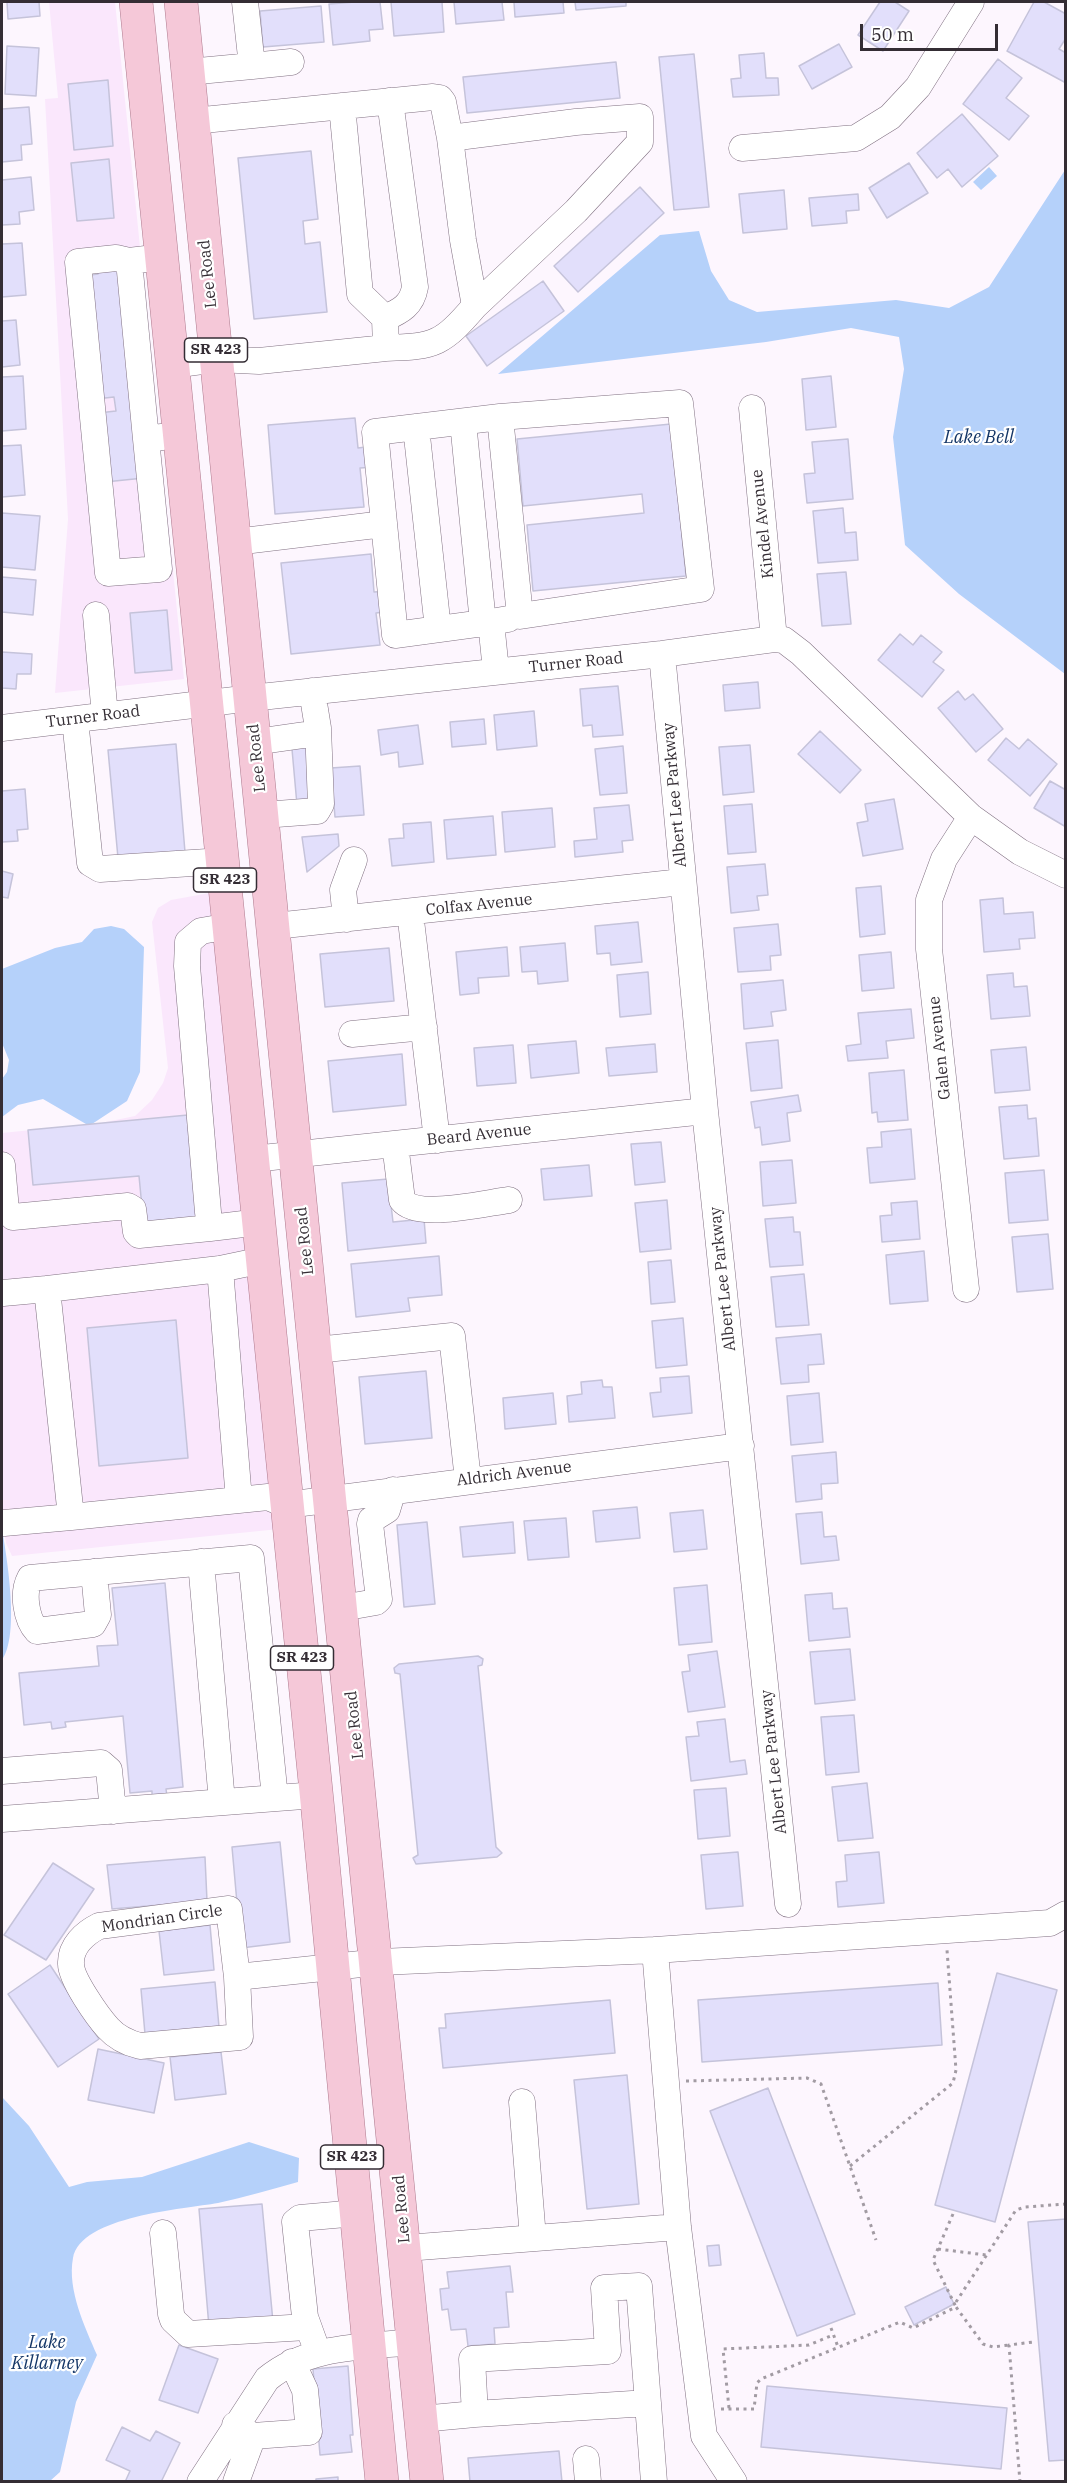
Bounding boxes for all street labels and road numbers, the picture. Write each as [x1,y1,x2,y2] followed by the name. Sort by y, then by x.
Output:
[195,239,221,309] street label: Lee Road
[184,338,248,362] road number: SR 423
[748,468,778,580] street label: Kindel Avenue
[528,648,624,678] street label: Turner Road
[45,702,141,732] street label: Turner Road
[659,722,691,868] street label: Albert Lee Parkway
[244,723,270,793] street label: Lee Road
[194,868,256,892] road number: SR 423
[425,890,533,920] street label: Colfax Avenue
[925,995,955,1101] street label: Galen Avenue
[426,1120,532,1150] street label: Beard Avenue
[292,1206,318,1276] street label: Lee Road
[706,1206,740,1352] street label: Albert Lee Parkway
[455,1457,573,1491] street label: Aldrich Avenue
[270,1646,334,1670] road number: SR 423
[757,1689,791,1835] street label: Albert Lee Parkway
[342,1690,368,1760] street label: Lee Road
[100,1901,224,1937] street label: Mondrian Circle
[320,2145,384,2169] road number: SR 423
[389,2174,415,2244] street label: Lee Road

